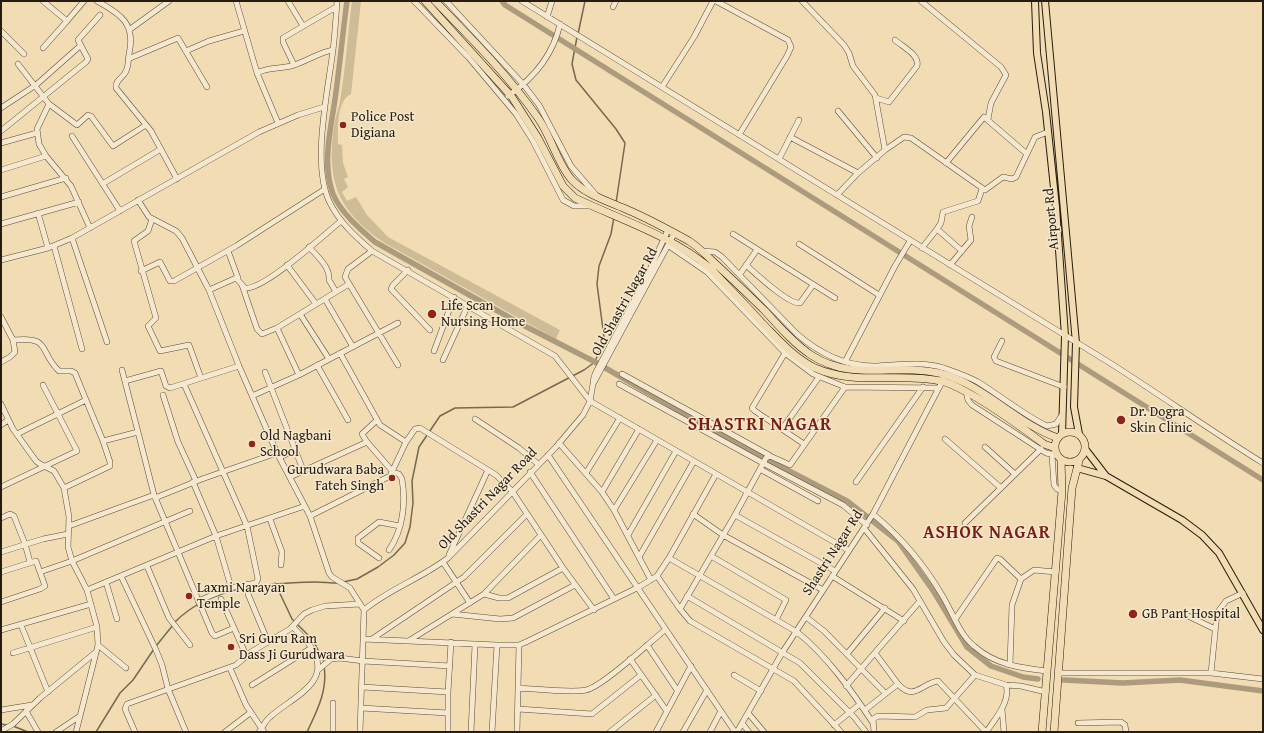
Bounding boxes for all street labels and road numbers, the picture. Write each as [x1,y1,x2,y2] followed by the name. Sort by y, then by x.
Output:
[1041,187,1063,251] street label: Airport Rd
[588,245,662,359] street label: Old Shastri Nagar Rd
[435,445,541,553] street label: Old Shastri Nagar Road
[799,507,867,599] street label: Shastri Nagar Rd

